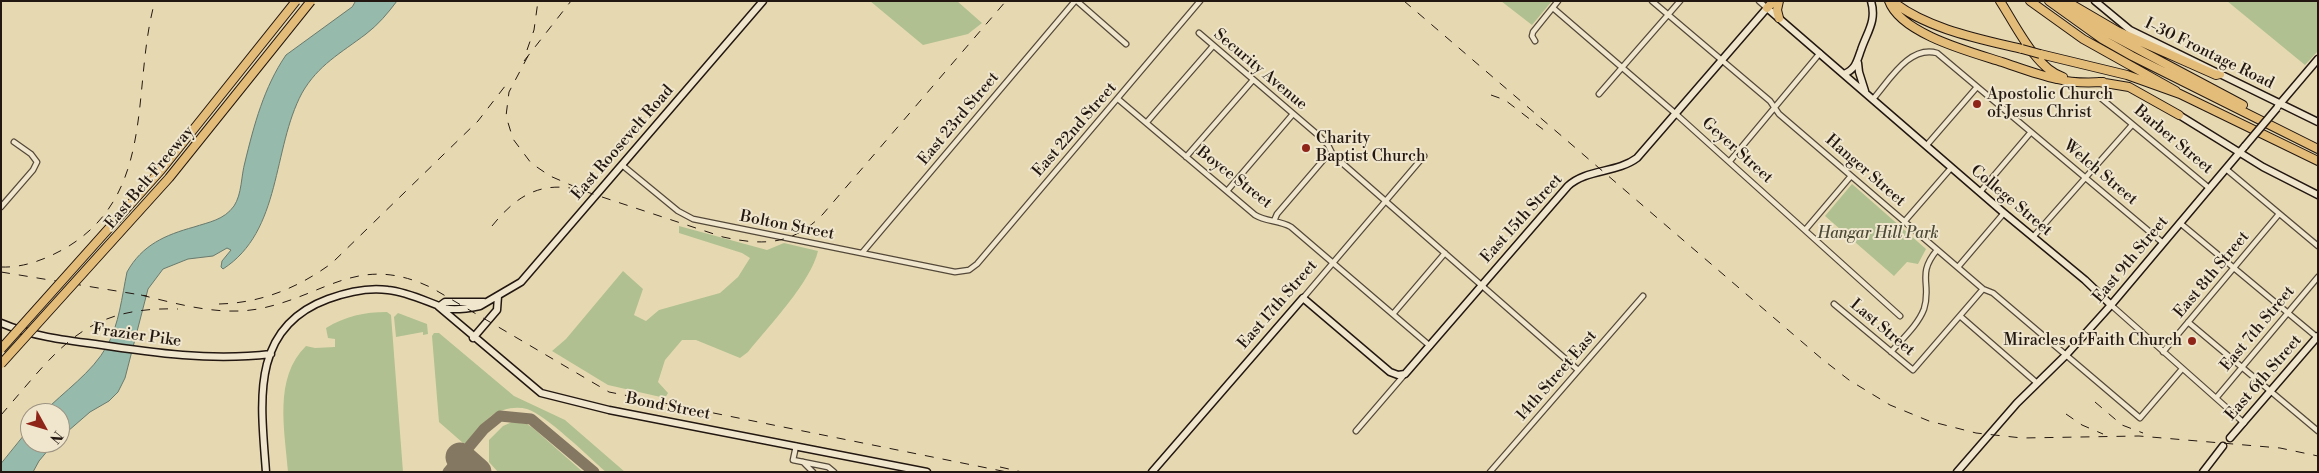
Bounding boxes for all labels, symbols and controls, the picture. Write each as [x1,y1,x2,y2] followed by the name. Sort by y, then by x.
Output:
[2141,14,2277,94] street label: I-30 Frontage Road
[1209,25,1311,115] street label: Security Avenue
[914,68,1004,170] street label: East 23rd Street
[1029,79,1121,181] street label: East 22nd Street
[568,82,678,204] street label: East Roosevelt Road
[1987,85,2113,123] place label: Apostolic Church of Jesus Christ
[1971,98,1983,110] marker: Apostolic Church of Jesus Christ
[2130,101,2216,179] street label: Barber Street
[1697,114,1777,188] street label: Geyer Street
[101,123,199,233] street label: East Belt Freeway
[1316,129,1425,167] place label: Charity Baptist Church
[1821,131,1909,211] street label: Hanger Street
[2059,137,2141,209] street label: Welch Street
[1300,142,1312,154] marker: Charity Baptist Church
[1193,143,1275,213] street label: Boyce Street
[1966,161,2056,241] street label: College Street
[1477,171,1567,267] street label: East 15th Street
[738,207,836,245] street label: Bolton Street
[2089,213,2173,307] street label: East 9th Street
[1817,224,1939,244] park label: Hangar Hill Park
[2170,228,2254,322] street label: East 8th Street
[1234,257,1322,353] street label: East 17th Street
[2217,282,2299,376] street label: East 7th Street
[1846,296,1918,360] street label: Last Street
[92,320,182,352] street label: Frazier Pike
[1513,327,1601,425] street label: 14th Street East
[2004,331,2182,351] place label: Miracles of Faith Church
[2222,331,2306,425] street label: East 6th Street
[2186,335,2198,347] marker: Miracles of Faith Church
[624,389,712,425] street label: Bond Street
[20,403,70,453] north arrow
[45,427,66,447] text: N

